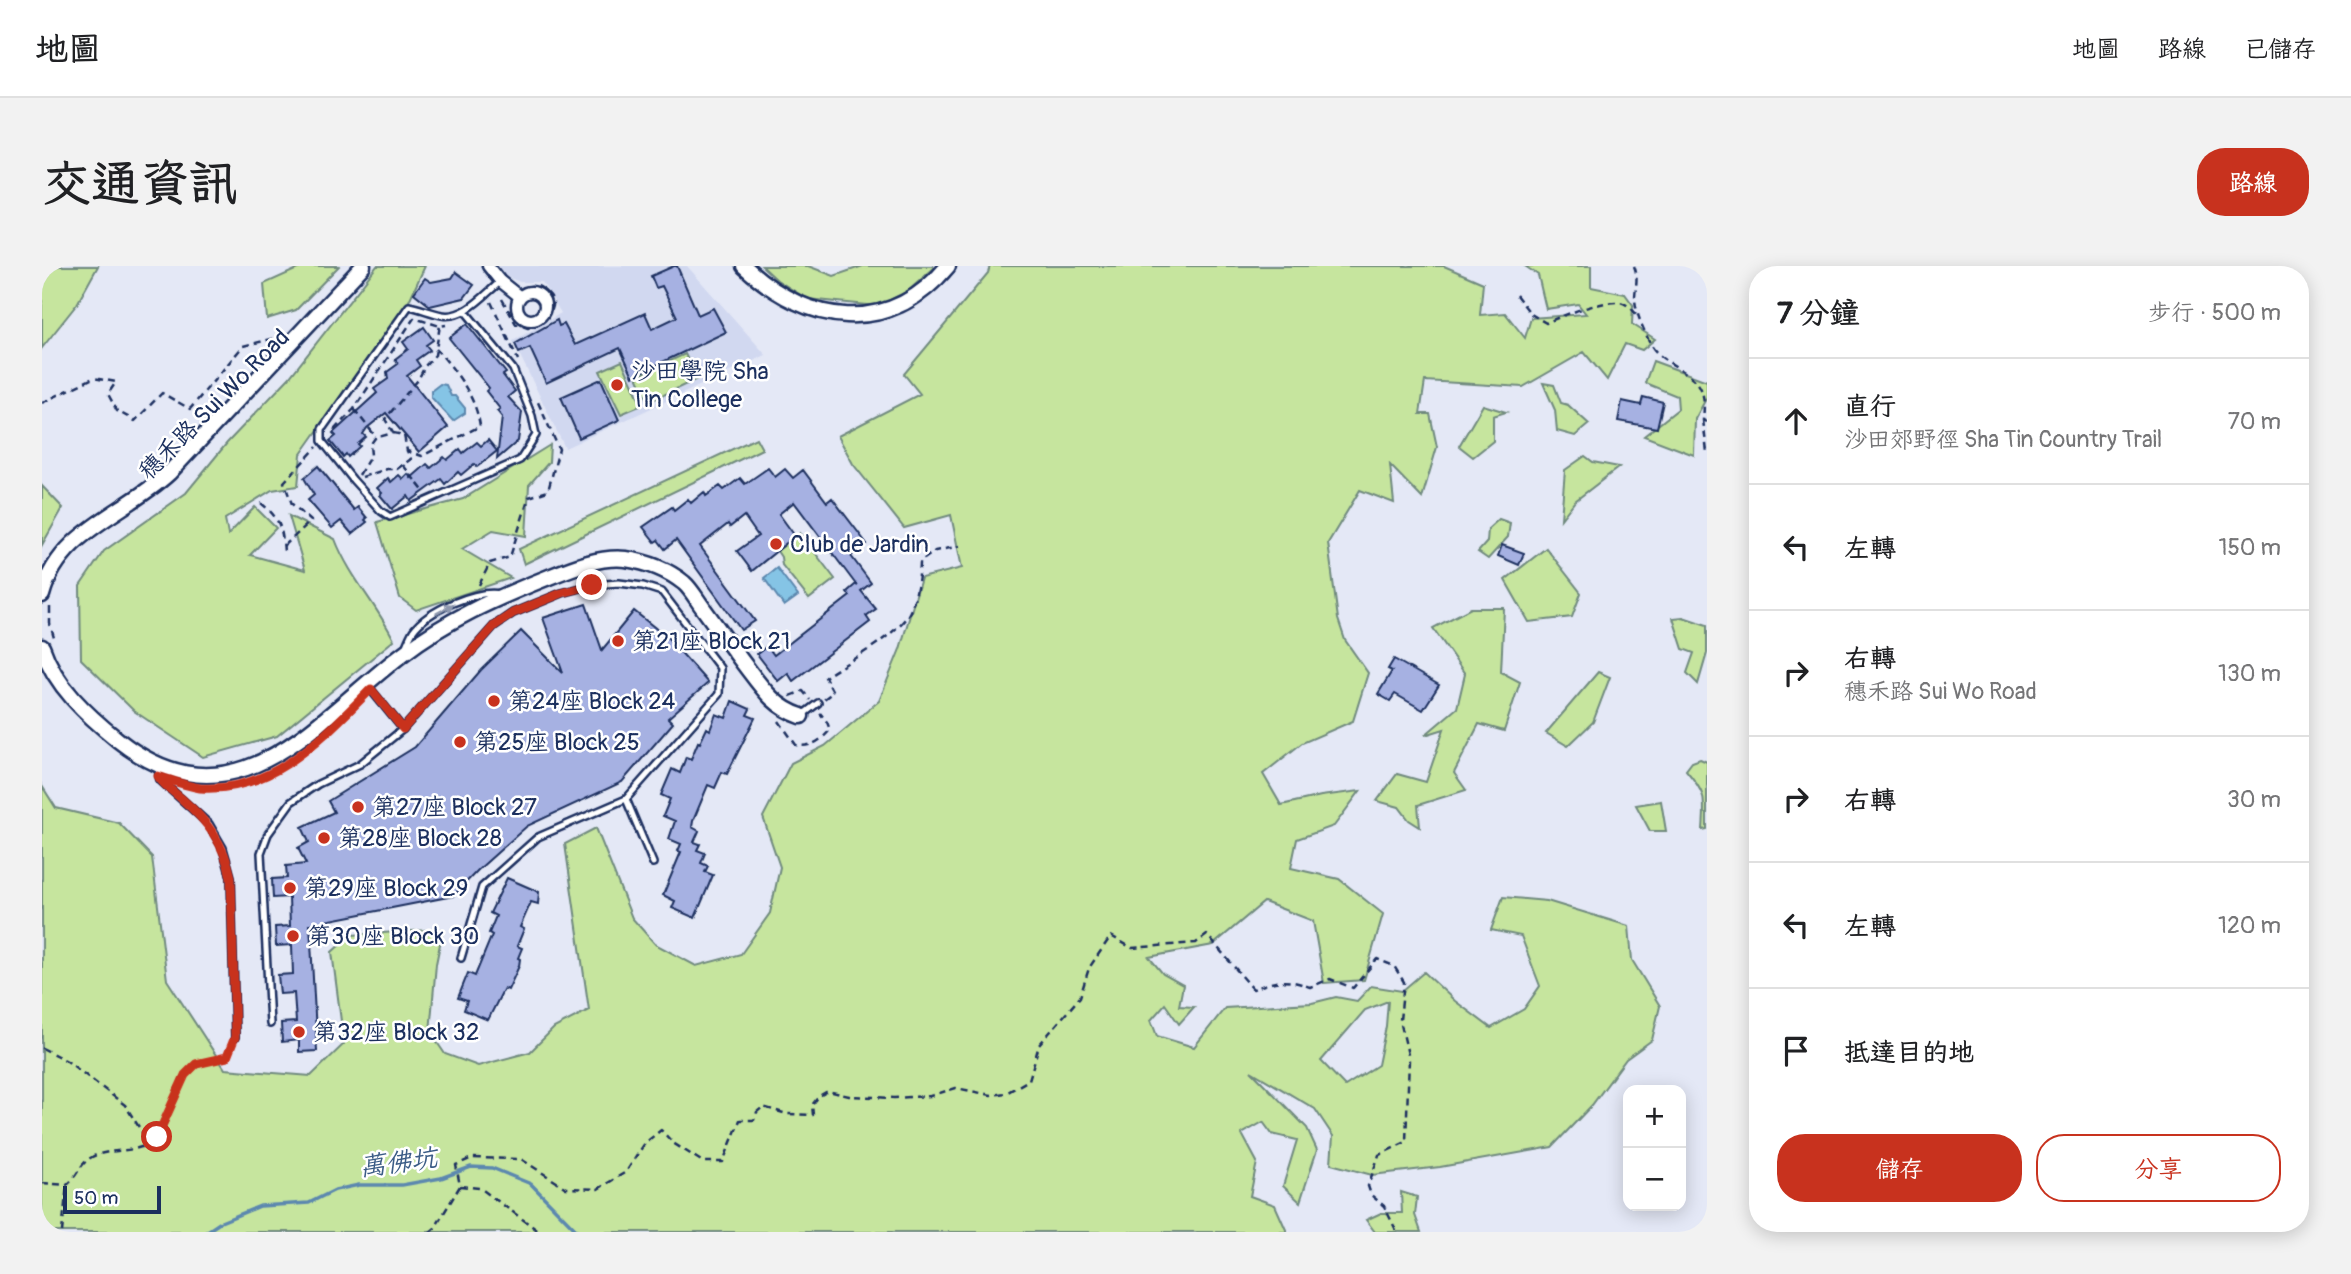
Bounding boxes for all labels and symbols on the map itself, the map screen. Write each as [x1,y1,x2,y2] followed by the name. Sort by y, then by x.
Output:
[133,323,296,486] street label: 穗禾路 Sui Wo Road
[631,357,769,414] place label: 沙田學院 Sha Tin College
[609,377,625,393] marker: 沙田學院 Sha Tin College
[790,530,929,559] place label: Club de Jardin
[768,536,784,552] marker: Club de Jardin
[576,569,607,600] route end
[436,603,455,615] one-way arrow
[632,627,790,656] place label: 第21座 Block 21
[610,633,626,649] marker: 第21座 Block 21
[508,687,676,716] place label: 第24座 Block 24
[486,693,502,709] marker: 第24座 Block 24
[474,728,640,757] place label: 第25座 Block 25
[452,734,468,750] marker: 第25座 Block 25
[372,793,537,822] place label: 第27座 Block 27
[350,799,366,815] marker: 第27座 Block 27
[338,824,502,853] place label: 第28座 Block 28
[316,830,332,846] marker: 第28座 Block 28
[304,874,468,903] place label: 第29座 Block 29
[282,880,298,896] marker: 第29座 Block 29
[307,922,479,951] place label: 第30座 Block 30
[285,928,301,944] marker: 第30座 Block 30
[313,1018,479,1047] place label: 第32座 Block 32
[291,1024,307,1040] marker: 第32座 Block 32
[141,1121,172,1152] route start
[357,1142,442,1184] water label: 萬佛坑
[63,1183,161,1215] scale bar

